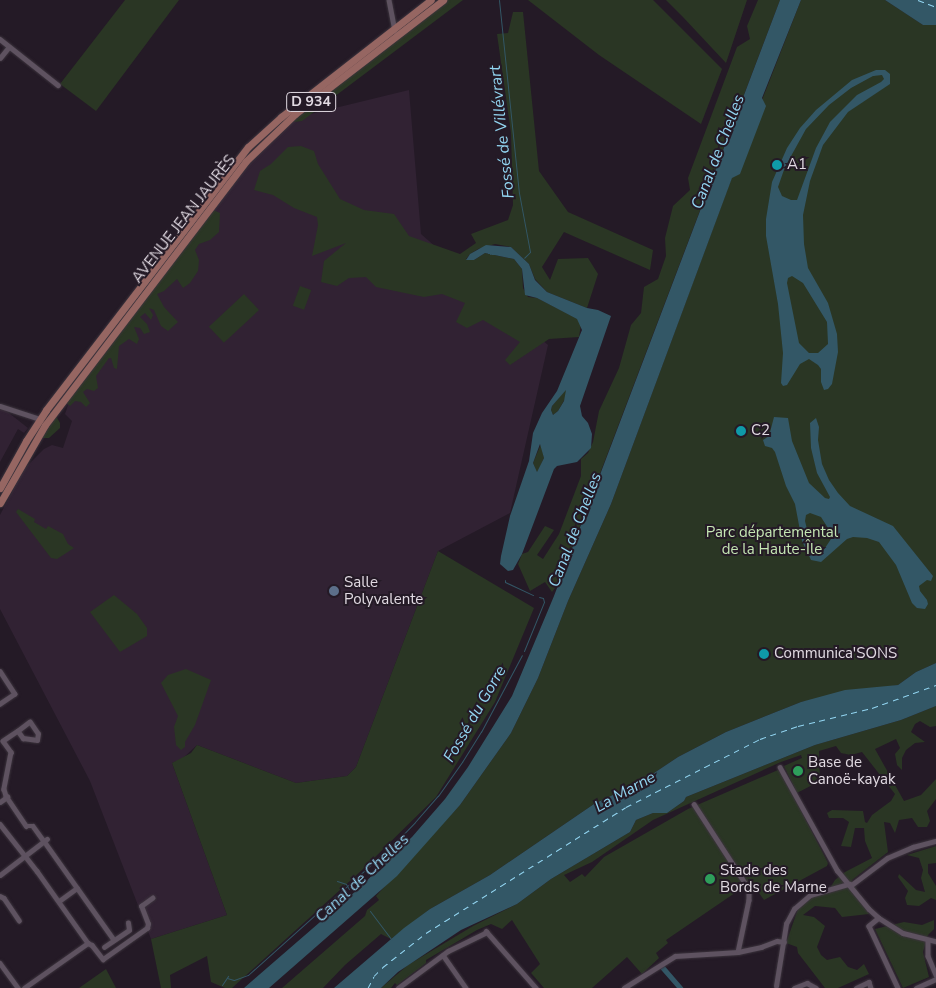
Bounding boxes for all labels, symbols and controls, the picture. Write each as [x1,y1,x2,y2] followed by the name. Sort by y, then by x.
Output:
[485,64,519,200] water label: Fossé de Villévrart
[286,90,336,114] road number: D 934
[687,92,749,212] water label: Canal de Chelles
[128,151,240,287] street label: AVENUE JEAN JAURÈS
[787,156,807,174] place label: A1
[771,159,783,171] marker: A1
[751,422,770,440] place label: C2
[735,425,747,437] marker: C2
[544,470,606,590] water label: Canal de Chelles
[706,523,838,558] park label: Parc départemental de la Haute-Île
[344,573,423,608] place label: Salle Polyvalente
[328,585,340,597] marker: Salle Polyvalente
[774,645,897,663] place label: Communica'SONS
[758,648,770,660] marker: Communica'SONS
[440,662,510,766] water label: Fossé du Gorre
[808,753,895,788] place label: Base de Canoë-kayak
[792,765,804,777] marker: Base de Canoë-kayak
[591,767,659,817] water label: La Marne
[311,830,413,926] water label: Canal de Chelles
[720,861,827,896] place label: Stade des Bords de Marne
[704,873,716,885] marker: Stade des Bords de Marne

